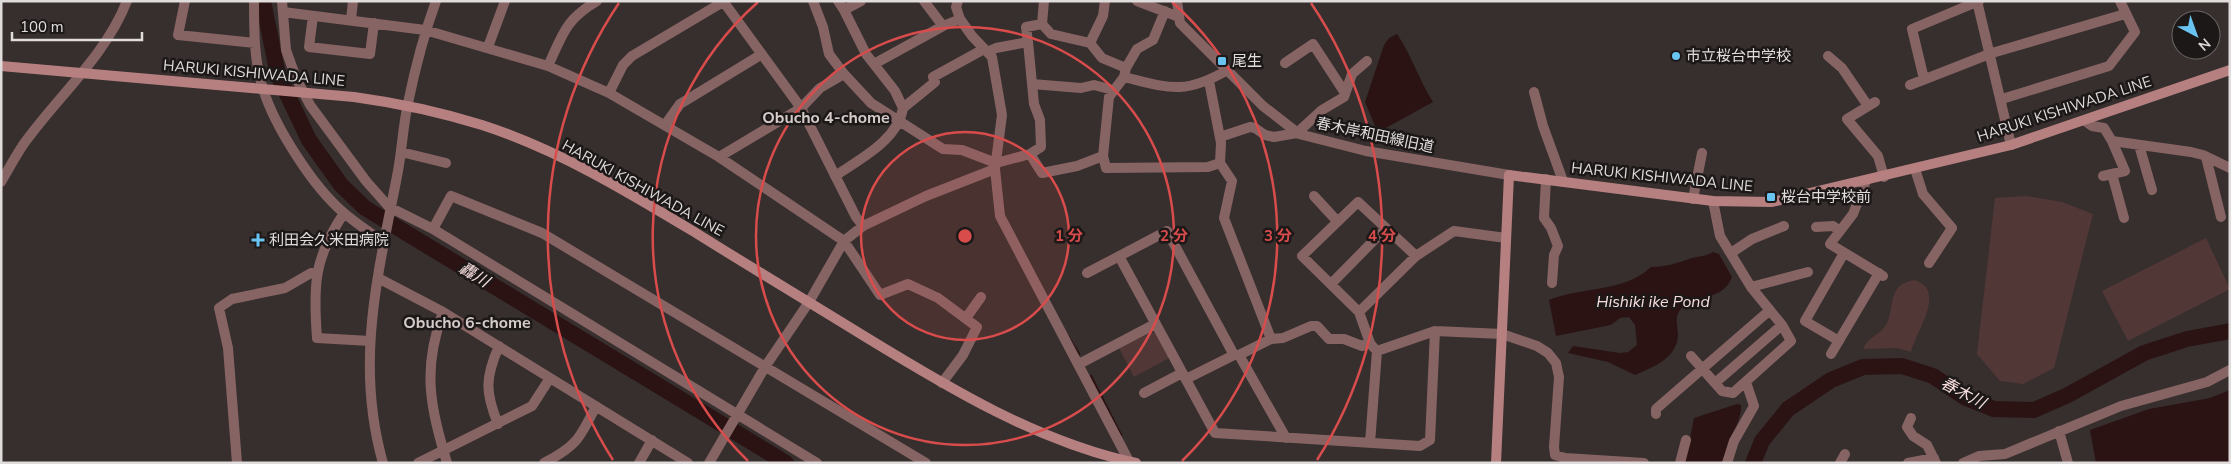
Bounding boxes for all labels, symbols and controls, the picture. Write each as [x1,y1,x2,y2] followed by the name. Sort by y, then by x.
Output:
[12,10,142,42] scale bar
[2171,10,2221,60] north arrow
[20,17,64,37] text: 100 m
[2194,34,2214,55] text: N
[1686,46,1791,66] place label: 市立桜台中学校
[1670,50,1682,62] marker: 市立桜台中学校
[1232,51,1262,71] place label: 尾生
[162,55,346,91] street label: HARUKI KISHIWADA LINE
[1216,55,1228,67] marker: 尾生
[1974,71,2154,147] street label: HARUKI KISHIWADA LINE
[762,107,890,129] district label: Obucho 4-chome
[1314,113,1436,157] street label: 春木岸和田線旧道
[558,135,728,241] street label: HARUKI KISHIWADA LINE
[1570,158,1754,196] street label: HARUKI KISHIWADA LINE
[1781,187,1871,207] place label: 桜台中学校前
[1765,191,1777,203] marker: 桜台中学校前
[1055,226,1083,246] text: 1 分
[1160,226,1188,246] text: 2 分
[1264,226,1292,246] text: 3 分
[1368,226,1396,246] text: 4 分
[956,227,974,245] centre of rings
[269,230,389,250] place label: 利田会久米田病院
[251,233,265,247] marker: 利田会久米田病院
[455,257,495,294] water label: 轟川
[1596,291,1710,313] water label: Hishiki ike Pond
[403,312,531,334] district label: Obucho 6-chome
[1937,372,1991,415] water label: 春木川

